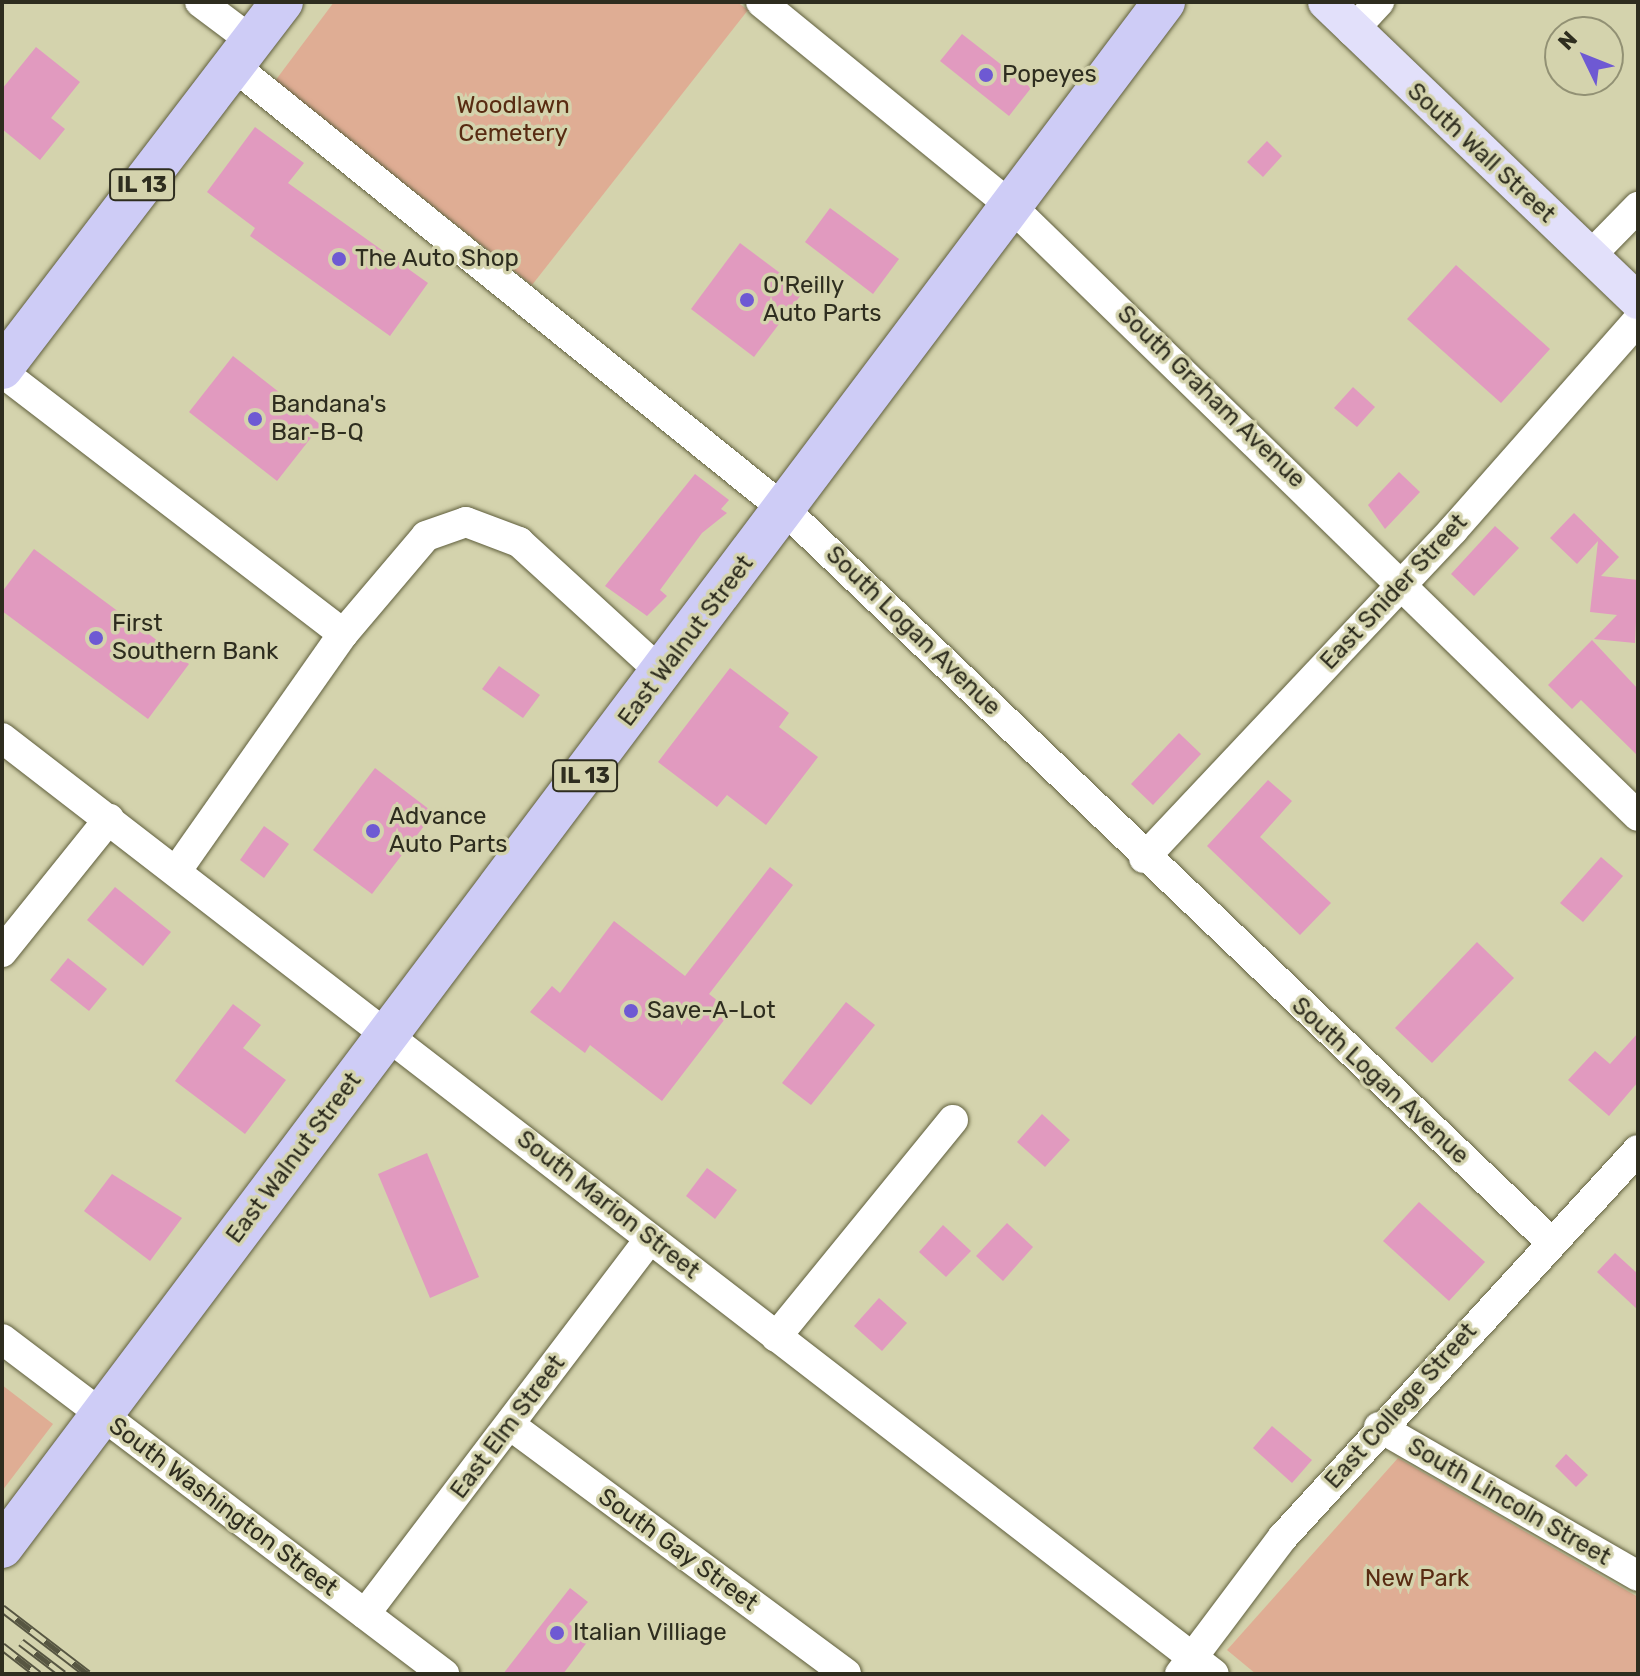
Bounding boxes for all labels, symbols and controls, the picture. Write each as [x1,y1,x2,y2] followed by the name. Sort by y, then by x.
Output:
[1544,16,1624,96] north arrow
[1552,26,1583,56] text: N
[1002,61,1097,89] place label: Popeyes
[977,66,995,84] marker: Popeyes
[1401,77,1561,229] street label: South Wall Street
[456,92,570,148] park label: Woodlawn Cemetery
[108,167,176,203] road number: IL 13
[355,245,519,273] place label: The Auto Shop
[330,250,348,268] marker: The Auto Shop
[763,272,882,328] place label: O'Reilly Auto Parts
[738,291,756,309] marker: O'Reilly Auto Parts
[1111,300,1311,494] street label: South Graham Avenue
[271,391,387,447] place label: Bandana's Bar-B-Q
[246,410,264,428] marker: Bandana's Bar-B-Q
[1314,508,1474,676] street label: East Snider Street
[820,540,1006,722] street label: South Logan Avenue
[612,550,760,732] street label: East Walnut Street
[112,610,278,666] place label: First Southern Bank
[87,629,105,647] marker: First Southern Bank
[551,758,619,794] road number: IL 13
[389,803,508,859] place label: Advance Auto Parts
[364,822,382,840] marker: Advance Auto Parts
[1285,991,1475,1171] street label: South Logan Avenue
[647,997,776,1025] place label: Save-A-Lot
[622,1002,640,1020] marker: Save-A-Lot
[220,1067,368,1249] street label: East Walnut Street
[511,1125,705,1285] street label: South Marion Street
[1319,1317,1483,1495] street label: East College Street
[445,1350,571,1504] street label: East Elm Street
[103,1411,343,1603] street label: South Washington Street
[1402,1432,1616,1572] street label: South Lincoln Street
[592,1482,764,1618] street label: South Gay Street
[1365,1565,1469,1593] park label: New Park
[573,1619,727,1647] place label: Italian Villiage
[548,1624,566,1642] marker: Italian Villiage

